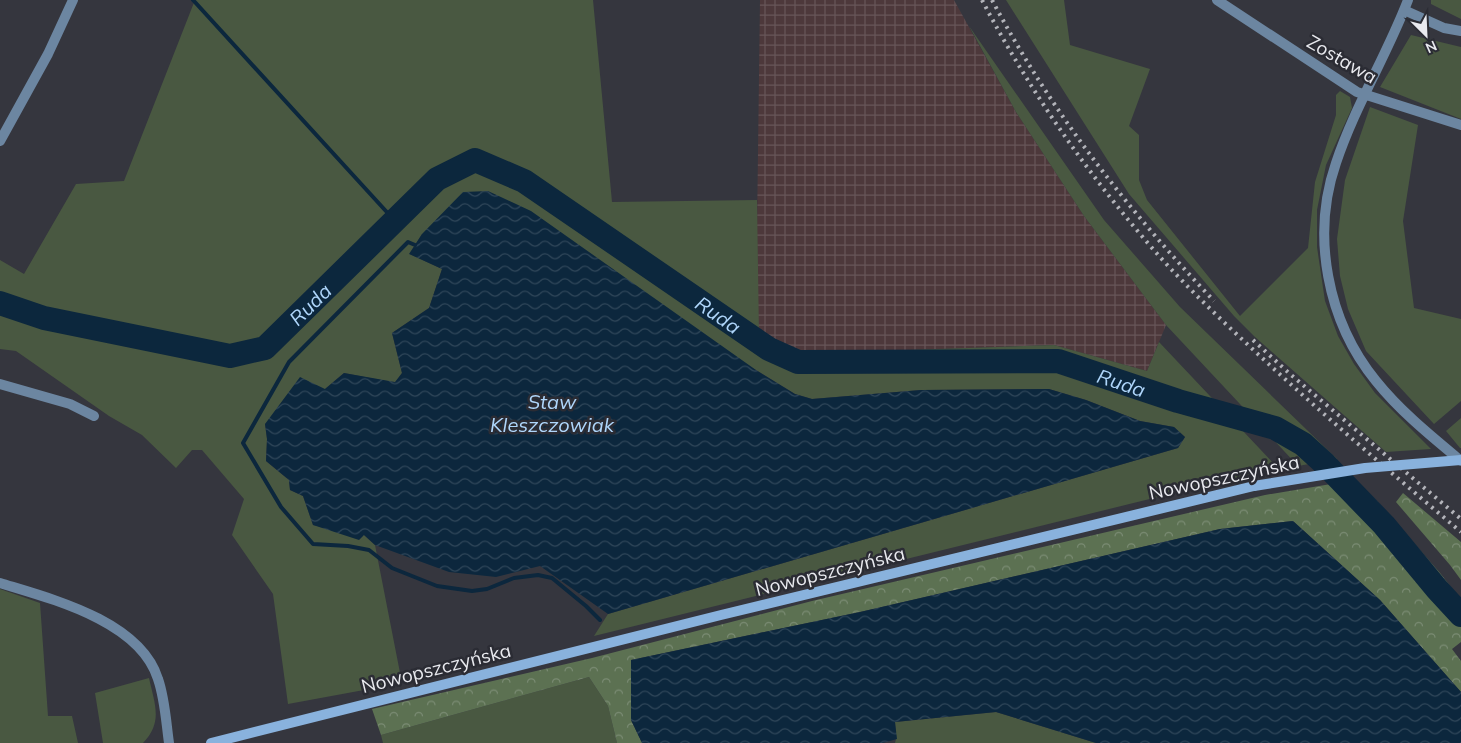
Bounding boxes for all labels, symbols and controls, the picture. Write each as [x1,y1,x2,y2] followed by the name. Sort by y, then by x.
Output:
[1401,10,1451,60] north arrow
[1303,29,1381,89] street label: Zostawa
[1423,37,1440,57] text: N
[283,278,336,330] water label: Ruda
[691,290,746,339] water label: Ruda
[1094,363,1149,402] water label: Ruda
[490,389,615,437] water label: Staw Kleszczowiak
[1146,449,1302,505] street label: Nowopszczyńska
[753,541,907,601] street label: Nowopszczyńska
[359,638,513,698] street label: Nowopszczyńska

